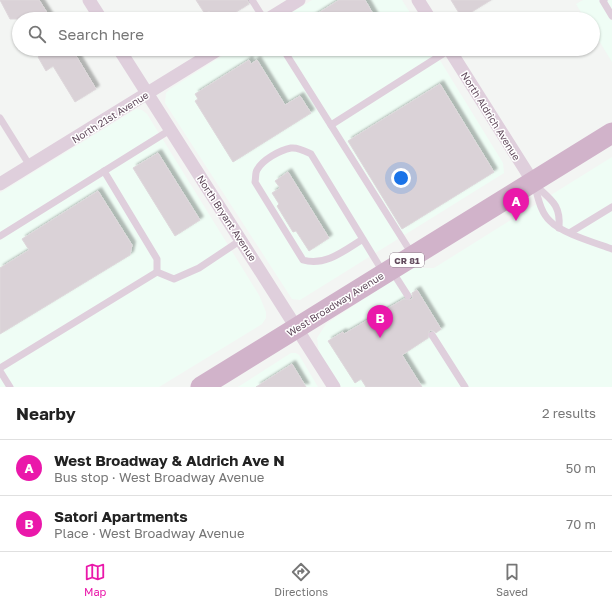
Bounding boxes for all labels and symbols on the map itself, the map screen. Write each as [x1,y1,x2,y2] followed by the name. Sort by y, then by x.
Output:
[459,70,523,163] street label: North Aldrich Avenue
[69,88,151,145] street label: North 21st Avenue
[391,168,411,188] your location
[195,173,259,263] street label: North Bryant Avenue
[503,188,529,221] pin: A
[390,253,424,267] road number: CR 81
[284,269,386,339] street label: West Broadway Avenue
[367,305,393,338] pin: B

